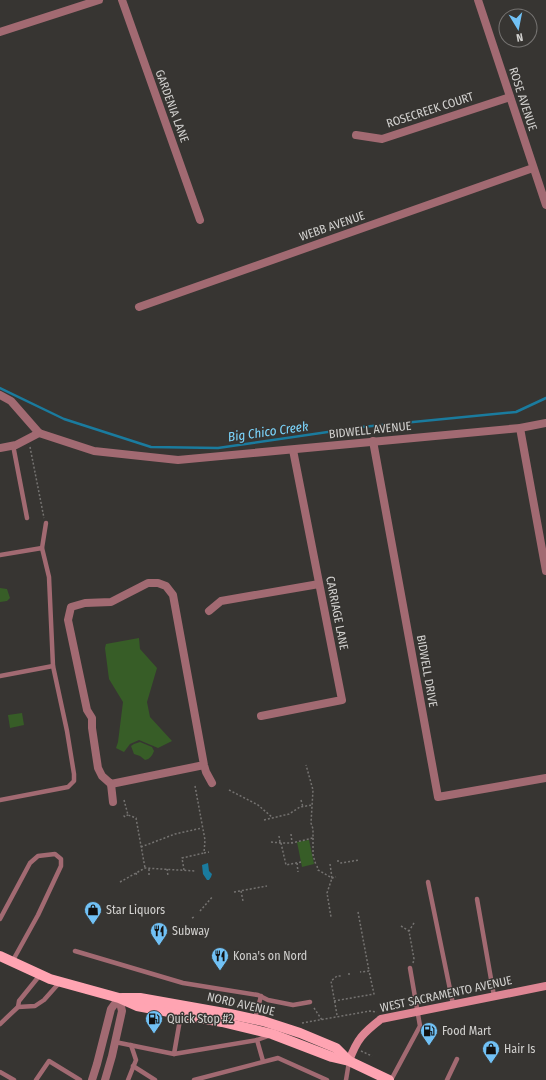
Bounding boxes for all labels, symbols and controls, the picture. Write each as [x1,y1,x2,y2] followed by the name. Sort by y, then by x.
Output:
[498,8,538,48] north arrow
[515,30,524,44] text: N
[506,65,540,133] street label: ROSE AVENUE
[152,68,192,145] street label: GARDENIA LANE
[385,89,476,131] street label: ROSECREEK COURT
[297,208,367,244] street label: WEBB AVENUE
[227,418,310,445] water label: Big Chico Creek
[328,419,412,441] street label: BIDWELL AVENUE
[323,575,351,651] street label: CARRIAGE LANE
[414,634,440,709] street label: BIDWELL DRIVE
[83,900,103,925] shop icon: Star Liquors
[106,903,165,917] place label: Star Liquors
[149,921,169,946] restaurant icon: Subway
[172,924,210,938] place label: Subway
[210,946,230,971] restaurant icon: Kona's on Nord
[233,949,307,963] place label: Kona's on Nord
[379,973,514,1015] street label: WEST SACRAMENTO AVENUE
[206,989,277,1019] street label: NORD AVENUE
[144,1009,164,1034] fuel station icon: Quick Stop #2
[167,1012,233,1026] place label: Quick Stop #2
[419,1021,439,1046] fuel station icon: Food Mart
[442,1024,491,1038] place label: Food Mart
[481,1039,501,1064] shop icon: Hair Is
[504,1042,535,1056] place label: Hair Is

